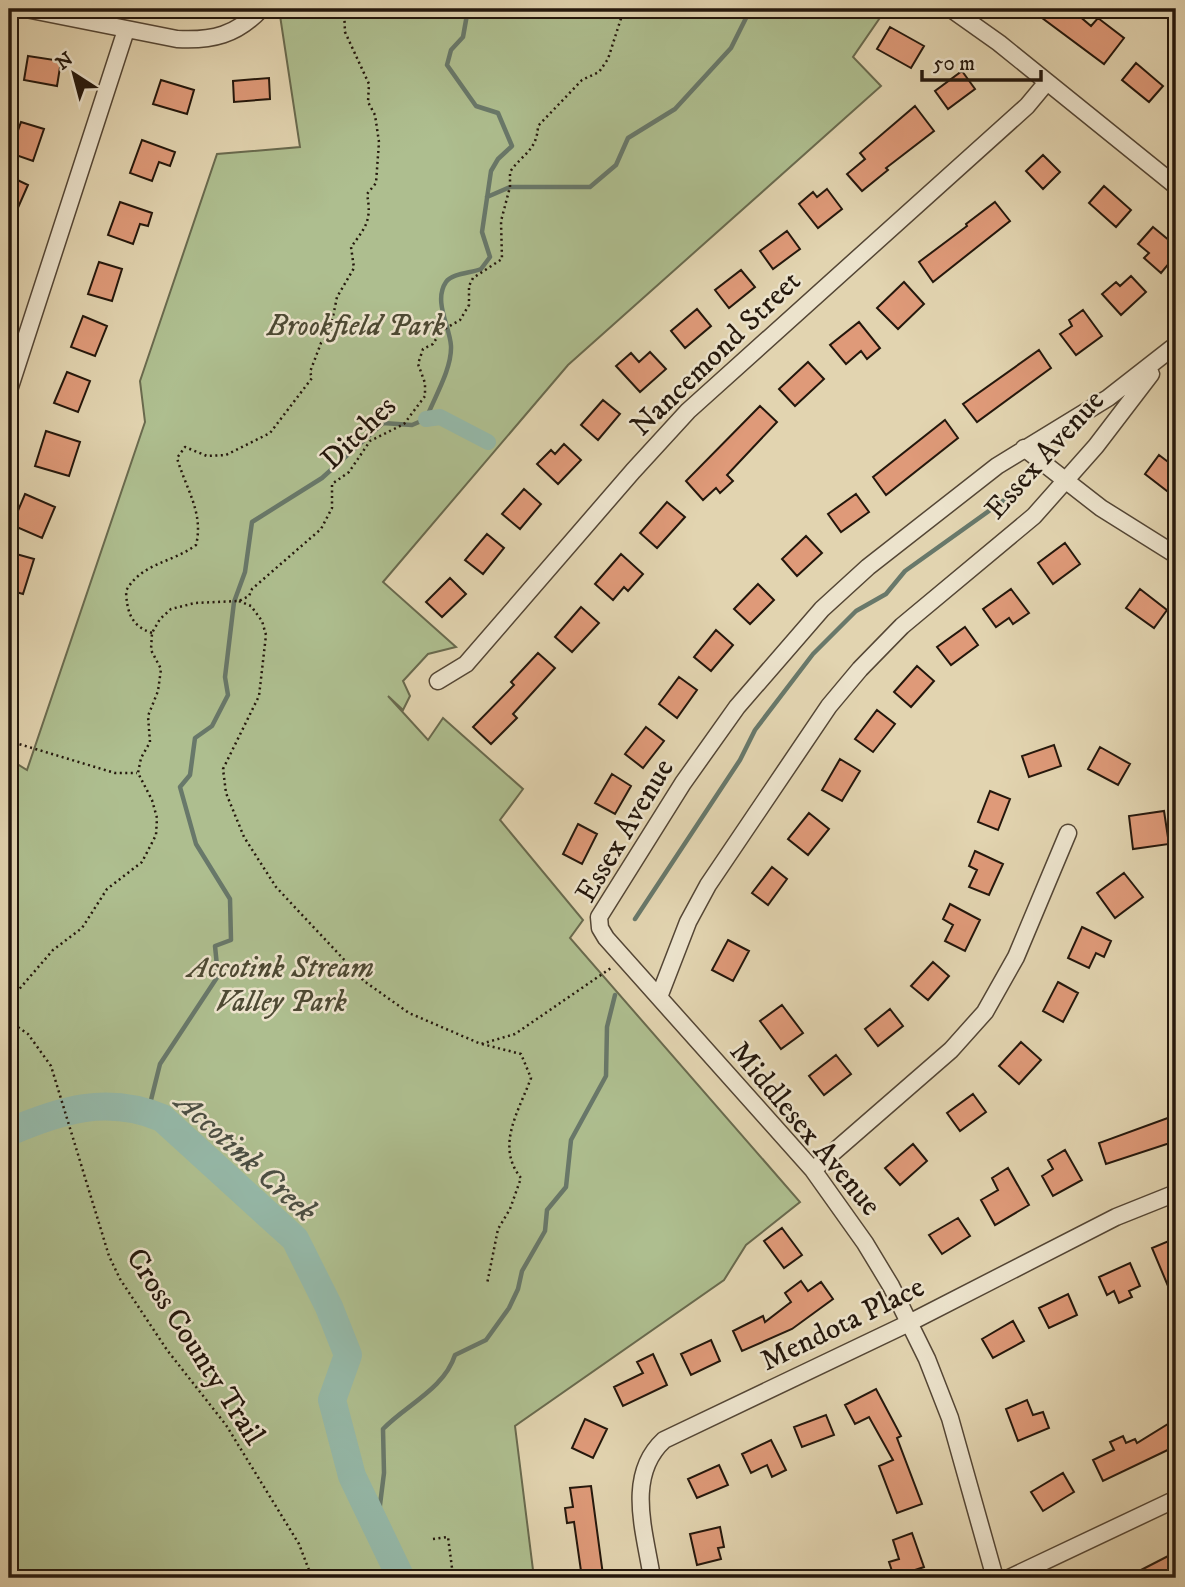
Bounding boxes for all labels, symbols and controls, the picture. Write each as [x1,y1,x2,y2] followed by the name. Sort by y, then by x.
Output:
[38,38,108,108] north arrow
[922,38,1042,82] scale bar
[52,47,78,75] text: N
[933,51,975,77] text: 50 m
[623,263,809,445] street label: Nancemond Street
[266,308,445,345] park label: Brookfield Park
[977,383,1113,527] street label: Essex Avenue
[314,388,404,478] street label: Ditches
[568,752,683,909] street label: Essex Avenue
[185,950,374,1021] park label: Accotink Stream Valley Park
[721,1034,889,1224] street label: Middlesex Avenue
[164,1081,325,1232] water label: Accotink Creek
[117,1241,272,1452] street label: Cross County Trail
[755,1269,931,1380] street label: Mendota Place

